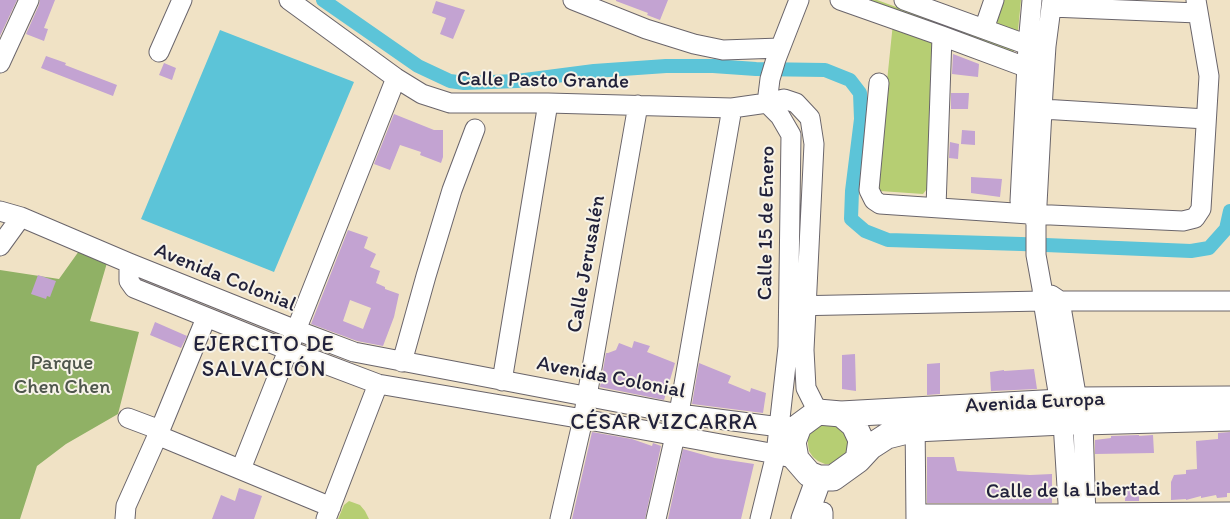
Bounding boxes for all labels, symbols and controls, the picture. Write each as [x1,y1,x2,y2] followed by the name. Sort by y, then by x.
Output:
[457,67,629,95] street label: Calle Pasto Grande
[753,145,781,301] street label: Calle 15 de Enero
[563,193,611,335] street label: Calle Jerusalén
[150,238,300,318] street label: Avenida Colonial
[192,332,336,384] district label: EJERCITO DE SALVACIÓN
[14,351,110,401] park label: Parque Chen Chen
[535,351,687,405] street label: Avenida Colonial
[965,387,1105,419] street label: Avenida Europa
[568,410,760,436] district label: CÉSAR VIZCARRA
[986,477,1160,505] street label: Calle de la Libertad

